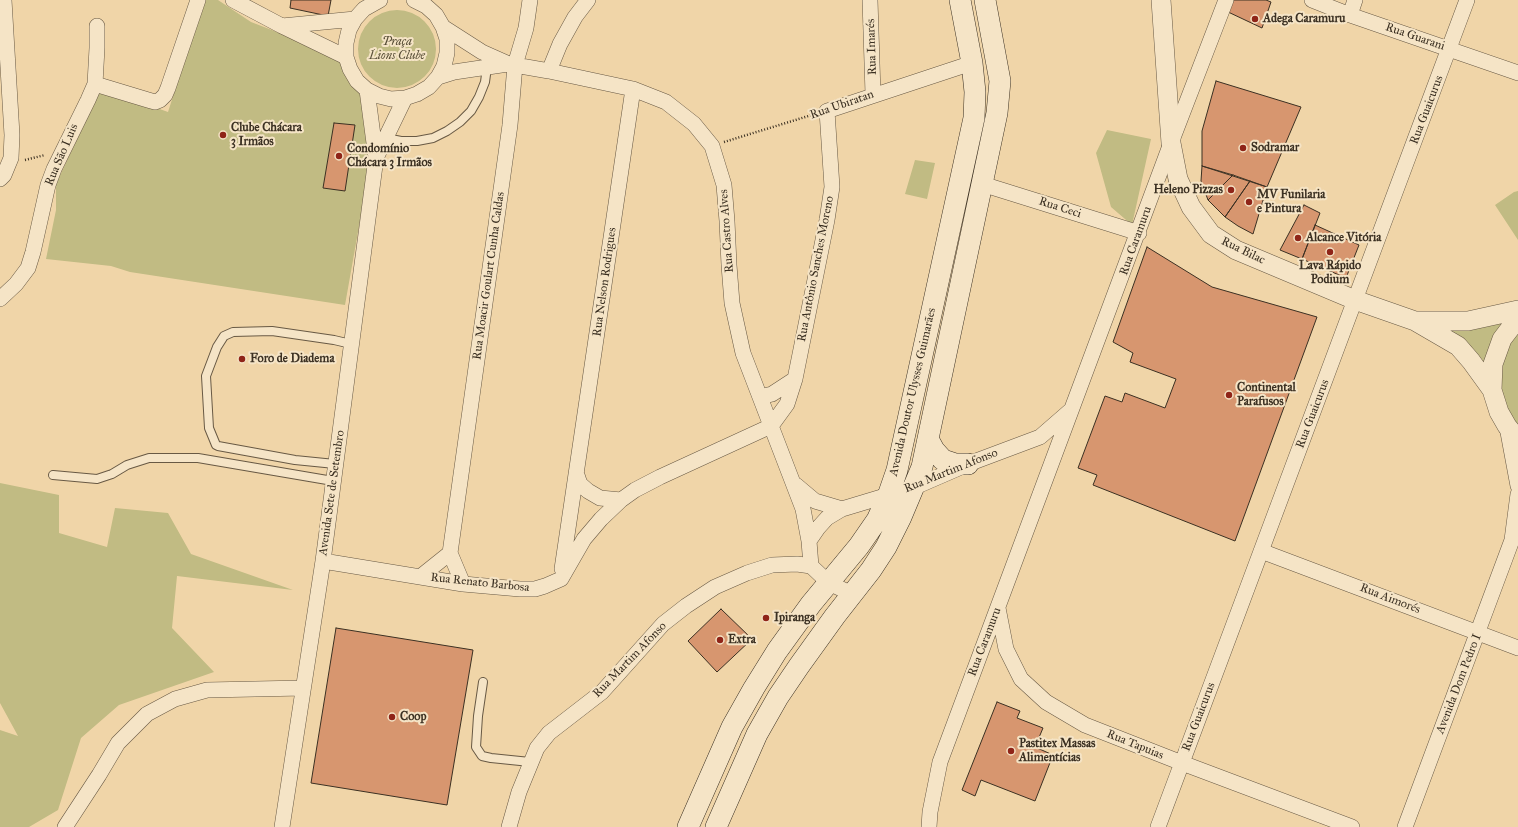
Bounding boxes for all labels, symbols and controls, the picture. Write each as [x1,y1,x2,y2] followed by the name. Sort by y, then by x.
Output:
[1263,12,1345,26] place label: Adega Caramuru
[1250,14,1260,24] marker: Adega Caramuru
[864,19,880,75] street label: Rua Imarés
[1383,20,1447,54] street label: Rua Guarani
[369,35,425,63] park label: Praça Lions Clube
[1407,74,1447,146] street label: Rua Guaicurus
[808,87,876,123] street label: Rua Ubiratan
[231,121,302,149] place label: Clube Chácara 3 Irmãos
[42,122,82,188] street label: Rua São Luis
[218,130,228,140] marker: Clube Chácara 3 Irmãos
[1251,141,1299,155] place label: Sodramar
[347,142,432,170] place label: Condomínio Chácara 3 Irmãos
[1238,143,1248,153] marker: Sodramar
[334,151,344,161] marker: Condomínio Chácara 3 Irmãos
[1154,183,1223,197] place label: Heleno Pizzas
[1226,185,1236,195] marker: Heleno Pizzas
[1257,188,1325,216] place label: MV Funilaria e Pintura
[717,189,737,273] street label: Rua Castro Alves
[470,191,508,361] street label: Rua Moacir Goulart Cunha Caldas
[1037,194,1083,222] street label: Rua Ceci
[795,195,837,343] street label: Rua Antônio Sanches Moreno
[1244,197,1254,207] marker: MV Funilaria e Pintura
[1117,204,1155,278] street label: Rua Caramuru
[590,227,620,337] street label: Rua Nelson Rodrigues
[1306,231,1381,245] place label: Alcance Vitória
[1293,233,1303,243] marker: Alcance Vitória
[1219,234,1267,268] street label: Rua Bilac
[1325,247,1335,257] marker: Lava Rápido Podium
[1299,259,1361,287] place label: Lava Rápido Podium
[887,306,939,478] street label: Avenida Doutor Ulysses Guimarães
[250,352,334,366] place label: Foro de Diadema
[237,354,247,364] marker: Foro de Diadema
[1293,378,1333,450] street label: Rua Guaicurus
[1237,381,1296,409] place label: Continental Parafusos
[1224,390,1234,400] marker: Continental Parafusos
[316,429,348,557] street label: Avenida Sete de Setembro
[902,446,1000,496] street label: Rua Martim Afonso
[430,571,530,595] street label: Rua Renato Barbosa
[1358,581,1422,617] street label: Rua Aimorés
[965,606,1005,678] street label: Rua Caramuru
[774,611,815,625] place label: Ipiranga
[761,613,771,623] marker: Ipiranga
[590,619,670,701] street label: Rua Martim Afonso
[1433,632,1485,736] street label: Avenida Dom Pedro I
[728,633,756,647] place label: Extra
[715,635,725,645] marker: Extra
[1179,681,1219,753] street label: Rua Guaicurus
[400,710,426,724] place label: Coop
[387,712,397,722] marker: Coop
[1104,727,1166,763] street label: Rua Tapuias
[1019,737,1095,765] place label: Pastitex Massas Alimentícias
[1006,746,1016,756] marker: Pastitex Massas Alimentícias

